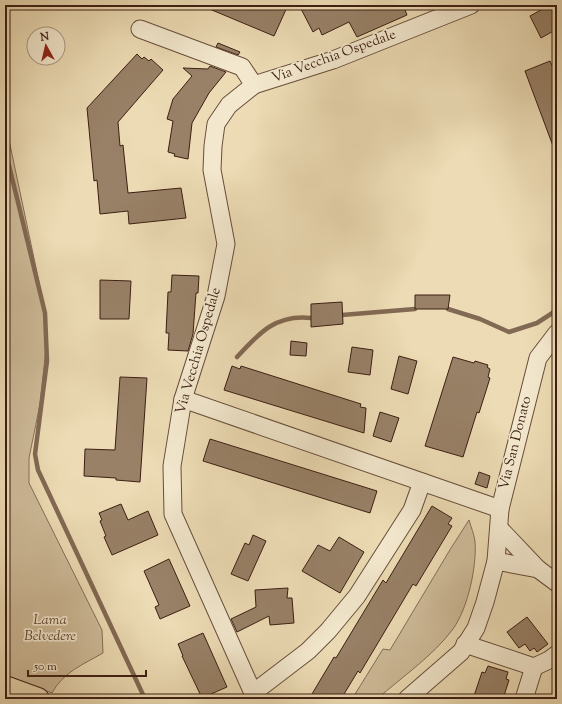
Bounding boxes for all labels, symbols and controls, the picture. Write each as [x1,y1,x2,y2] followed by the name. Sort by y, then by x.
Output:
[269,25,399,89] street label: Via Vecchia Ospedale
[26,26,66,66] north arrow
[38,29,50,46] text: N
[171,285,227,417] street label: Via Vecchia Ospedale
[495,394,537,492] street label: Via San Donato
[24,611,76,647] park label: Lama Belvedere
[28,652,146,678] scale bar
[33,658,57,676] text: 50 m

